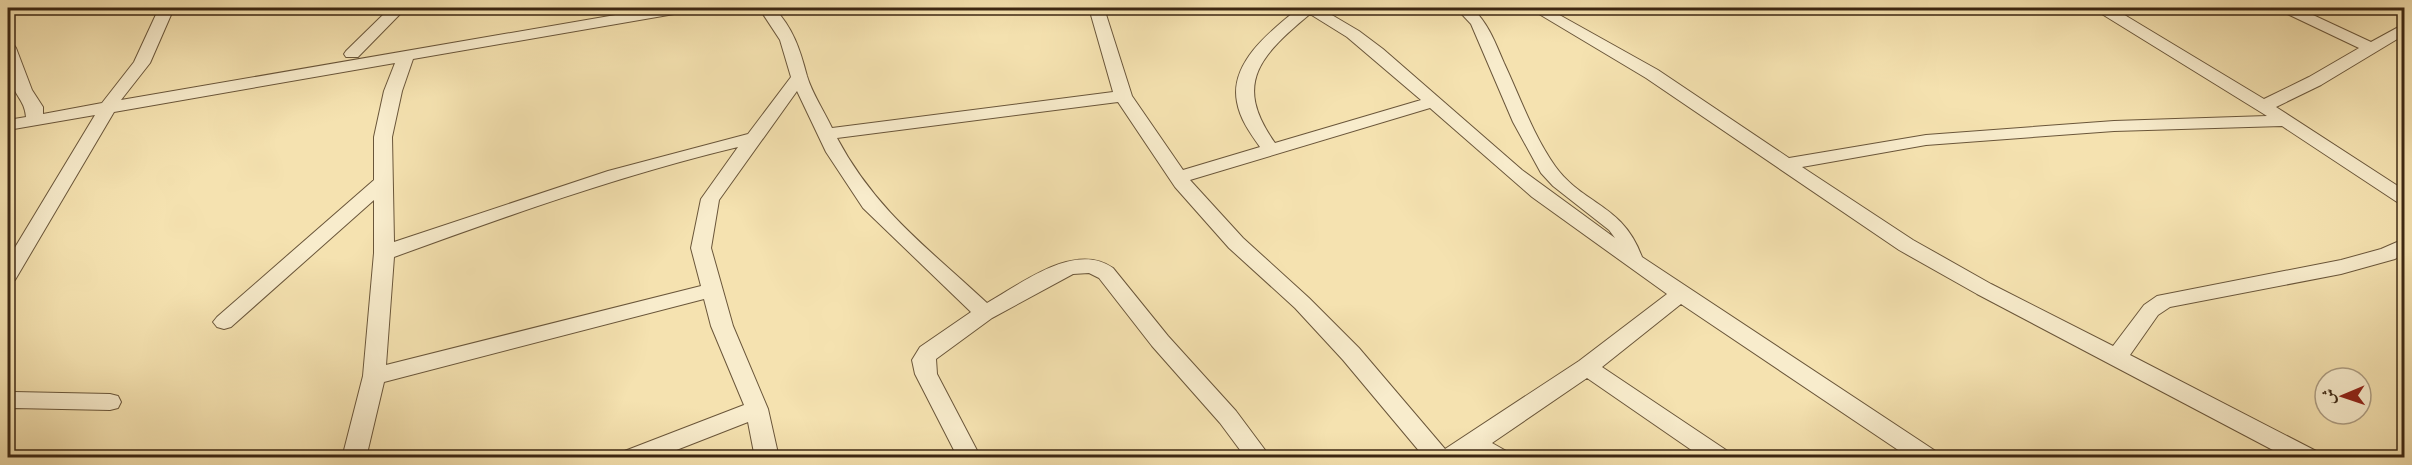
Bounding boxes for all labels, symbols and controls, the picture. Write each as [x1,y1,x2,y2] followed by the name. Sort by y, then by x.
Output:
[2313,366,2373,426] north arrow
[2319,388,2339,405] text: ش

